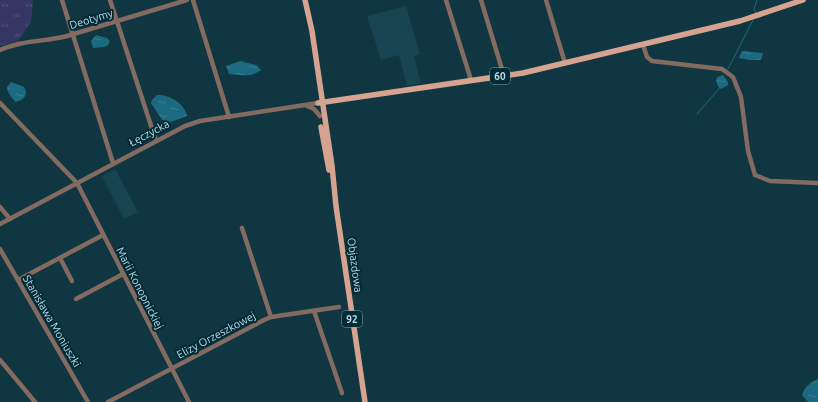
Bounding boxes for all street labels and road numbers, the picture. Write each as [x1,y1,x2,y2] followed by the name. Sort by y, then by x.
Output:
[68,7,115,31] street label: Deotymy
[490,68,510,84] road number: 60
[127,117,171,149] street label: Łęczycka
[345,237,365,293] street label: Objazdowa
[114,245,166,331] street label: Marii Konopnickiej
[21,273,83,369] street label: Stanisława Moniuszki
[175,309,257,361] street label: Elizy Orzeszkowej
[342,311,362,327] road number: 92

